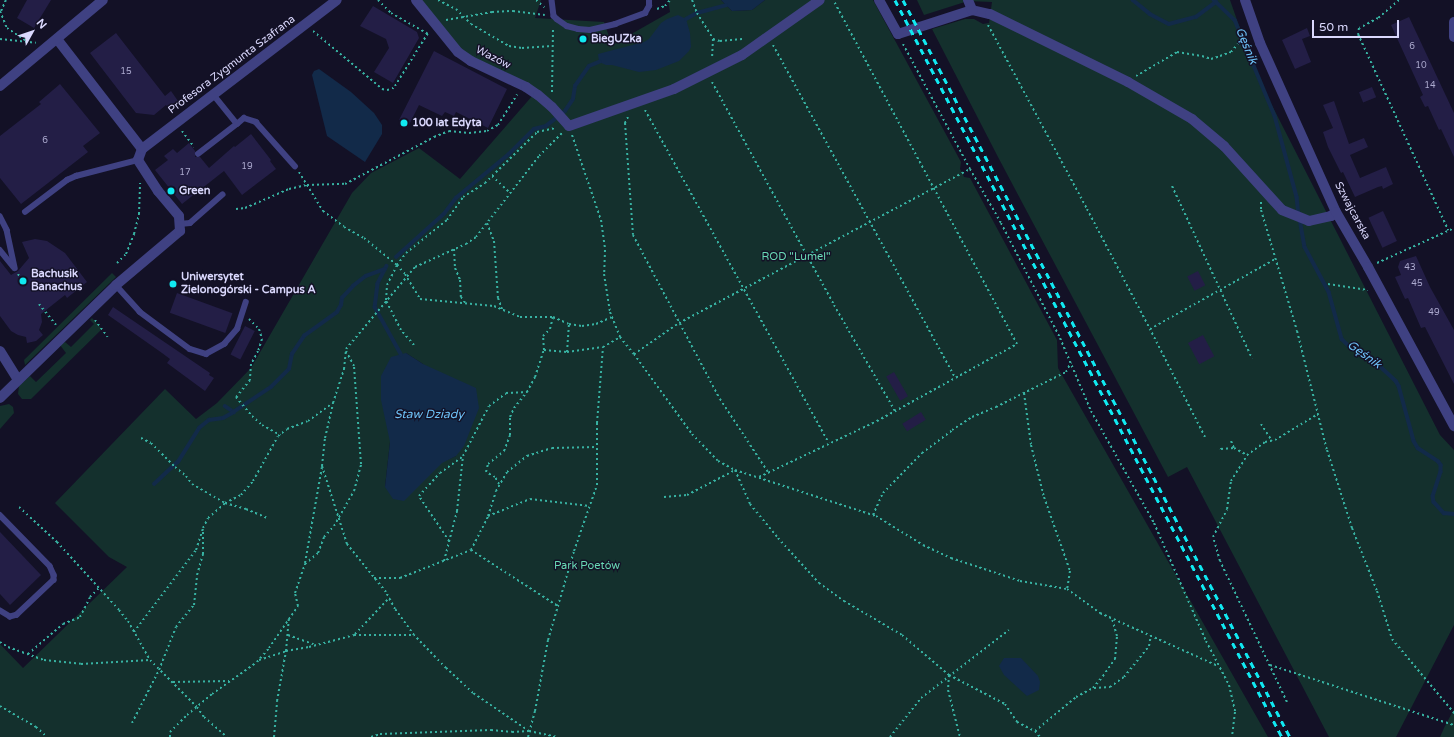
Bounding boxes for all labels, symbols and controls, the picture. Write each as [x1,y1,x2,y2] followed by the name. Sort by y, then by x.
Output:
[12,12,52,52] north arrow
[1314,12,1401,38] scale bar
[166,13,298,117] street label: Profesora Zygmunta Szafrana
[34,16,49,32] text: N
[1319,20,1348,34] text: 50 m
[1232,25,1260,67] water label: Gęśnik
[591,32,642,46] place label: BiegUZka
[578,34,588,44] marker: BiegUZka
[1409,42,1415,52] house number: 6
[473,44,513,72] street label: Wazów
[1415,61,1427,71] house number: 10
[120,67,132,77] house number: 15
[1424,81,1436,91] house number: 14
[412,116,482,130] place label: 100 lat Edyta
[399,118,409,128] marker: 100 lat Edyta
[42,136,48,146] house number: 6
[241,162,253,172] house number: 19
[179,168,191,178] house number: 17
[1331,180,1373,242] street label: Szwajcarska
[179,184,211,198] place label: Green
[166,186,176,196] marker: Green
[761,250,831,264] park label: ROD "Lumel"
[1404,263,1416,273] house number: 43
[31,268,82,294] place label: Bachusik Banachus
[181,271,316,297] place label: Uniwersytet Zielonogórski - Campus A
[18,276,28,286] marker: Bachusik Banachus
[168,279,178,289] marker: Uniwersytet Zielonogórski - Campus A
[1411,279,1423,289] house number: 45
[1428,308,1440,318] house number: 49
[1344,338,1384,372] water label: Gęśnik
[394,408,464,422] water label: Staw Dziady
[554,559,620,573] park label: Park Poetów

